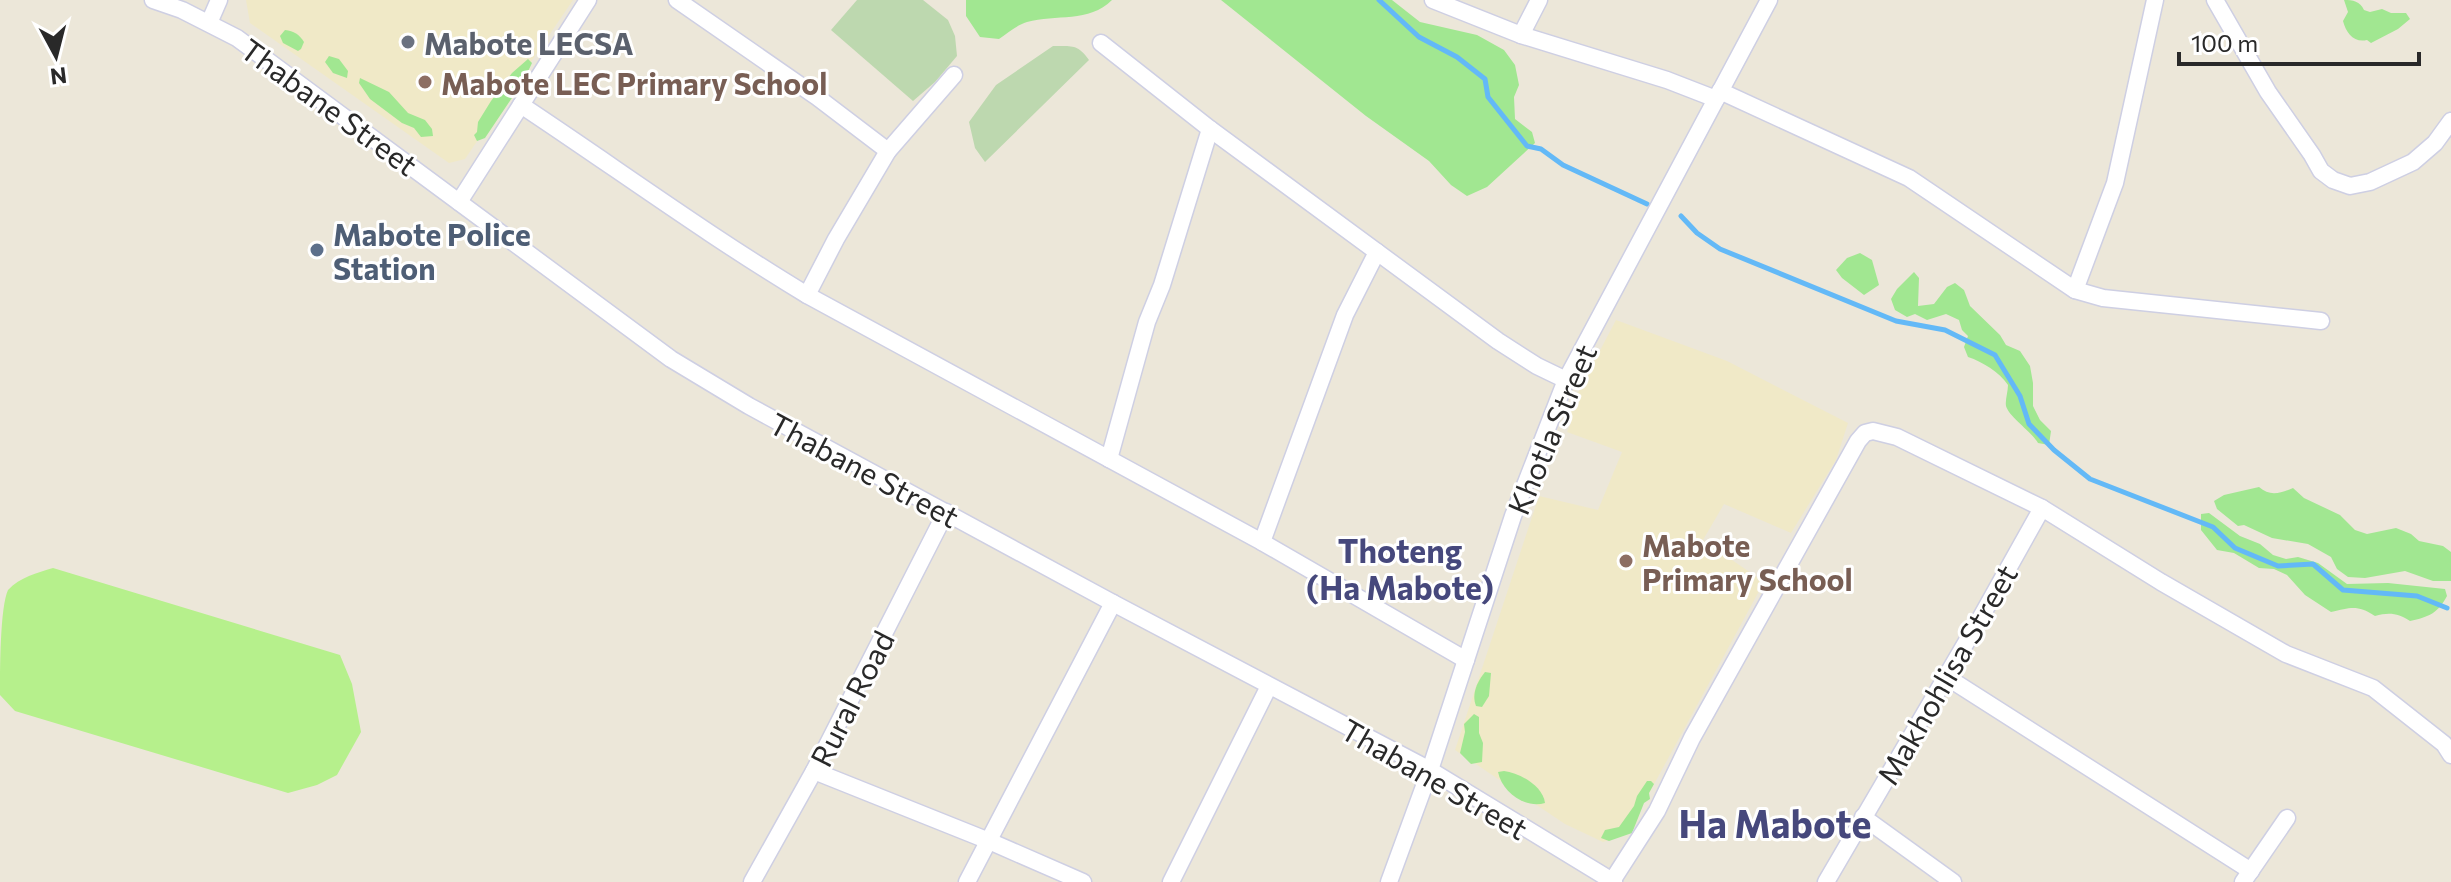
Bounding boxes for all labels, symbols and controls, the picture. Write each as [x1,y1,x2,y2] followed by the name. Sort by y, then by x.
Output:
[16,16,96,96] north arrow
[2179,16,2419,66] scale bar
[424,24,633,61] place label: Mabote LECSA
[2191,28,2258,57] text: 100 m
[235,30,425,182] street label: Thabane Street
[399,33,417,51] marker: Mabote LECSA
[49,62,68,91] text: N
[441,64,827,101] place label: Mabote LEC Primary School
[416,73,434,91] marker: Mabote LEC Primary School
[333,215,531,286] place label: Mabote Police Station
[308,241,326,259] marker: Mabote Police Station
[1499,338,1603,520] street label: Khotla Street
[764,404,966,534] street label: Thabane Street
[1642,526,1853,597] place label: Mabote Primary School
[1306,530,1494,607] district label: Thoteng (Ha Mabote)
[1617,552,1635,570] marker: Mabote Primary School
[1868,557,2024,791] street label: Makhohlisa Street
[801,624,901,772] street label: Rural Road
[1335,710,1535,846] street label: Thabane Street
[1678,799,1872,846] district label: Ha Mabote

